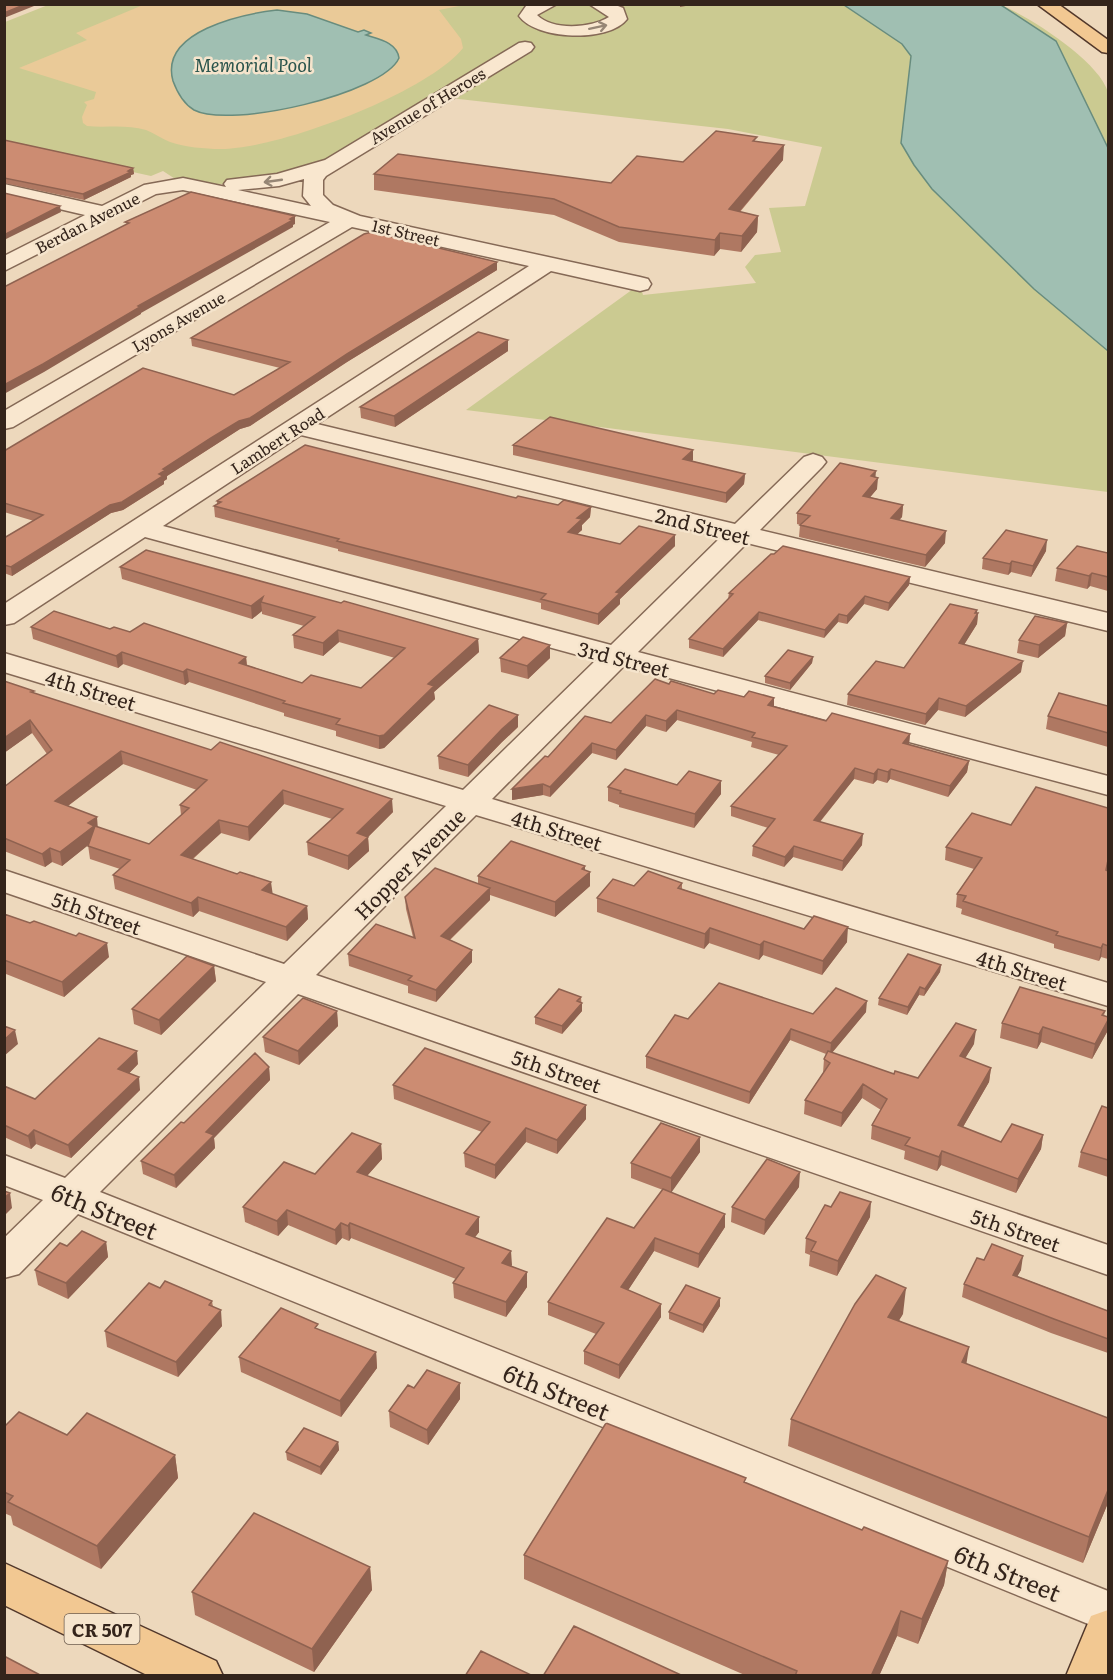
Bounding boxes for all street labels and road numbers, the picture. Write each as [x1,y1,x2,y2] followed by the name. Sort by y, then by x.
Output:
[364,61,490,149] street label: Avenue of Heroes
[31,185,143,259] street label: Berdan Avenue
[370,213,443,252] street label: 1st Street
[127,285,229,357] street label: Lyons Avenue
[225,401,329,479] street label: Lambert Road
[652,499,754,551] street label: 2nd Street
[575,632,673,684] street label: 3rd Street
[42,661,140,717] street label: 4th Street
[347,801,471,925] street label: Hopper Avenue
[508,801,606,857] street label: 4th Street
[48,883,146,941] street label: 5th Street
[973,941,1071,997] street label: 4th Street
[508,1041,606,1099] street label: 5th Street
[47,1173,164,1247] street label: 6th Street
[967,1200,1065,1258] street label: 5th Street
[499,1354,616,1428] street label: 6th Street
[950,1535,1067,1609] street label: 6th Street
[64,1614,140,1644] road number: CR 507

